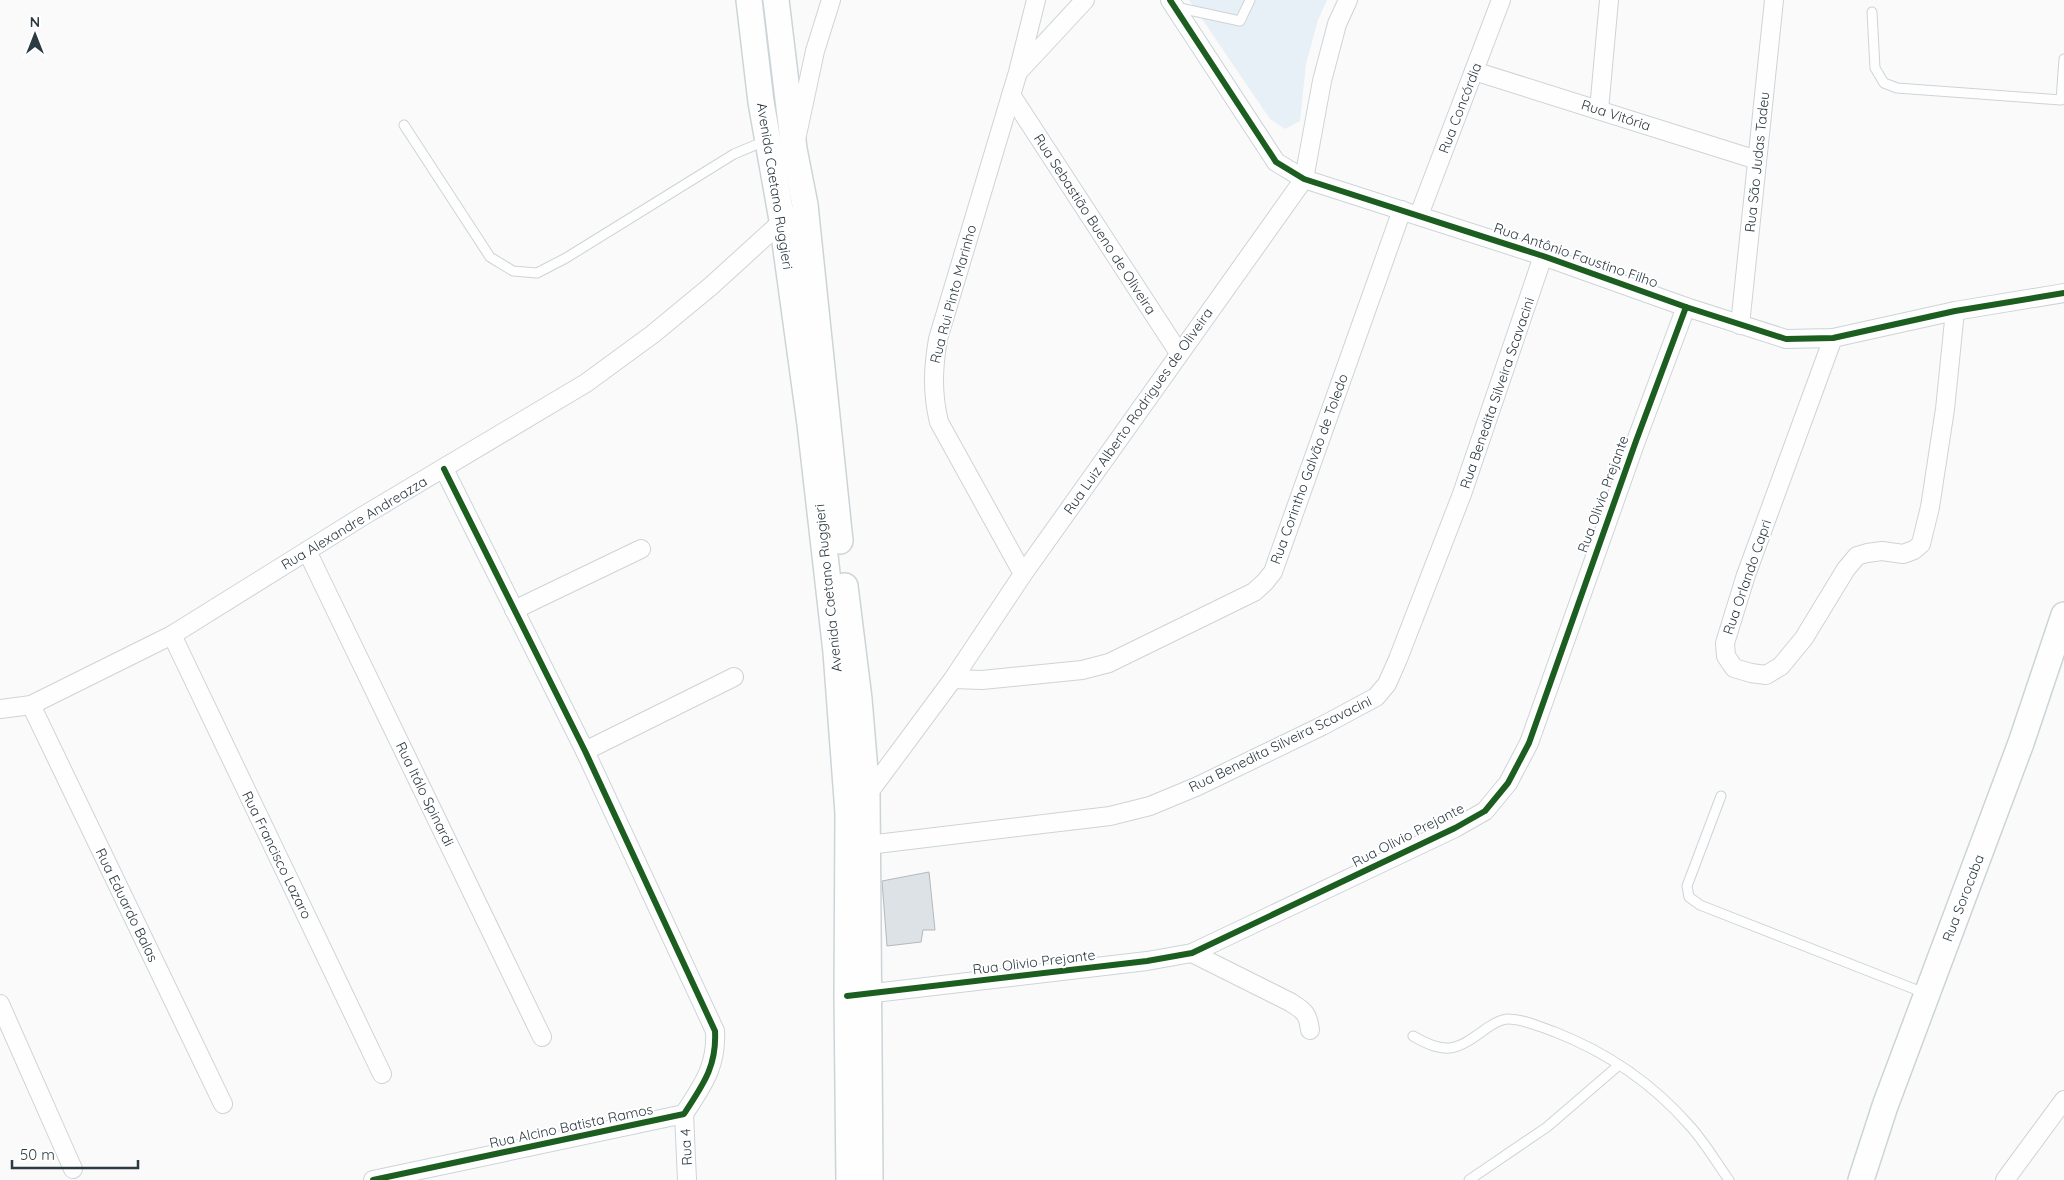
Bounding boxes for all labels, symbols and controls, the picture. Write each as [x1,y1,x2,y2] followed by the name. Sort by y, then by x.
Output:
[10,10,60,60] north arrow
[30,13,40,31] text: N
[1434,60,1486,156] street label: Rua Concórdia
[1741,91,1773,233] street label: Rua São Judas Tadeu
[1579,95,1653,135] street label: Rua Vitória
[753,101,797,271] street label: Avenida Caetano Ruggieri
[1030,130,1160,318] street label: Rua Sebastião Bueno de Oliveira
[1492,218,1660,292] street label: Rua Antônio Faustino Filho
[926,223,980,365] street label: Rua Rui Pinto Marinho
[1456,295,1538,491] street label: Rua Benedita Silveira Scavacini
[1059,304,1217,518] street label: Rua Luiz Alberto Rodrigues de Oliveira
[1266,371,1352,567] street label: Rua Corintho Galvão de Toledo
[1573,433,1633,555] street label: Rua Olivio Prejante
[278,472,430,574] street label: Rua Alexandre Andreazza
[810,503,846,673] street label: Avenida Caetano Ruggieri
[1719,517,1775,637] street label: Rua Orlando Capri
[1186,692,1374,796] street label: Rua Benedita Silveira Scavacini
[392,739,458,849] street label: Rua Itálo Spinardi
[238,788,316,922] street label: Rua Francisco Lazaro
[1349,799,1467,871] street label: Rua Olivio Prejante
[92,845,162,965] street label: Rua Eduardo Balas
[1938,852,1988,944] street label: Rua Sorocaba
[972,946,1096,978] street label: Rua Olivio Prejante
[487,1100,655,1152] street label: Rua Alcino Batista Ramos
[676,1128,696,1166] street label: Rua 4
[12,1138,139,1170] scale bar
[20,1145,55,1164] text: 50 m

